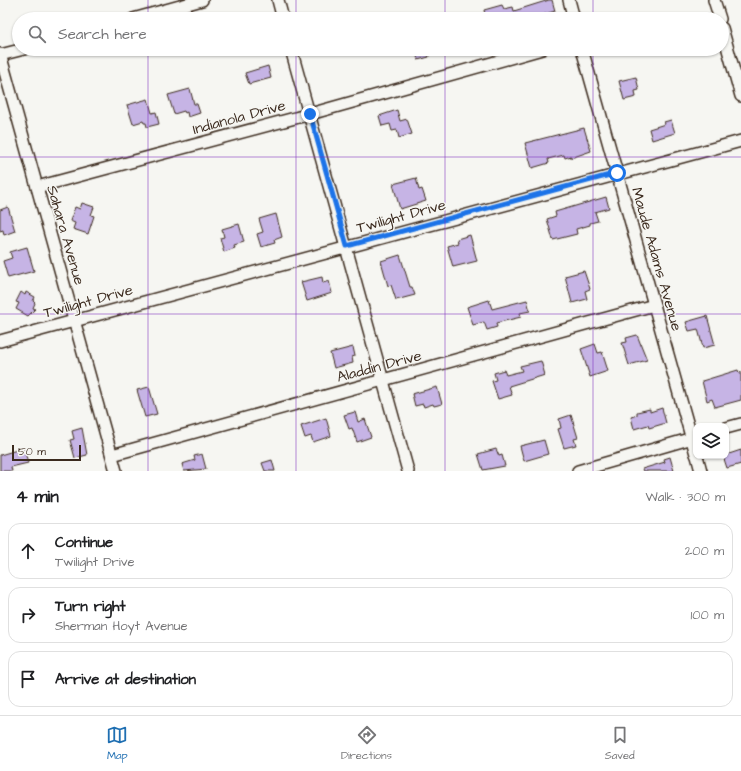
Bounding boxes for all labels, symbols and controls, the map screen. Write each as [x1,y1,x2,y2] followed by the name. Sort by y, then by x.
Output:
[12,12,729,56] search box
[26,23,48,45] icon: search
[58,24,147,45] text: Search here
[190,95,288,140] street label: Indianola Drive
[301,105,319,123] route end
[608,164,626,182] route start
[41,183,90,288] street label: Sahara Avenue
[626,185,687,333] street label: Maude Adams Avenue
[354,194,448,239] street label: Twilight Drive
[41,279,135,324] street label: Twilight Drive
[334,345,424,388] street label: Aladdin Drive
[693,423,729,459] map controls
[693,423,729,459] button: layers
[12,443,81,462] scale bar
[18,444,46,459] text: 50 m
[16,485,59,509] text: 4 min
[646,488,725,506] text: Walk · 300 m
[55,532,113,553] text: Continue
[17,540,39,562] icon: ahead
[685,542,724,560] text: 200 m
[55,553,135,571] text: Twilight Drive
[55,596,126,617] text: Turn right
[17,604,39,626] icon: right
[691,606,724,624] text: 100 m
[55,617,187,635] text: Sherman Hoyt Avenue
[17,668,39,690] icon: arrive
[55,669,196,690] text: Arrive at destination
[106,724,128,763] tab: Map
[341,724,392,763] tab: Directions
[605,724,635,763] tab: Saved

